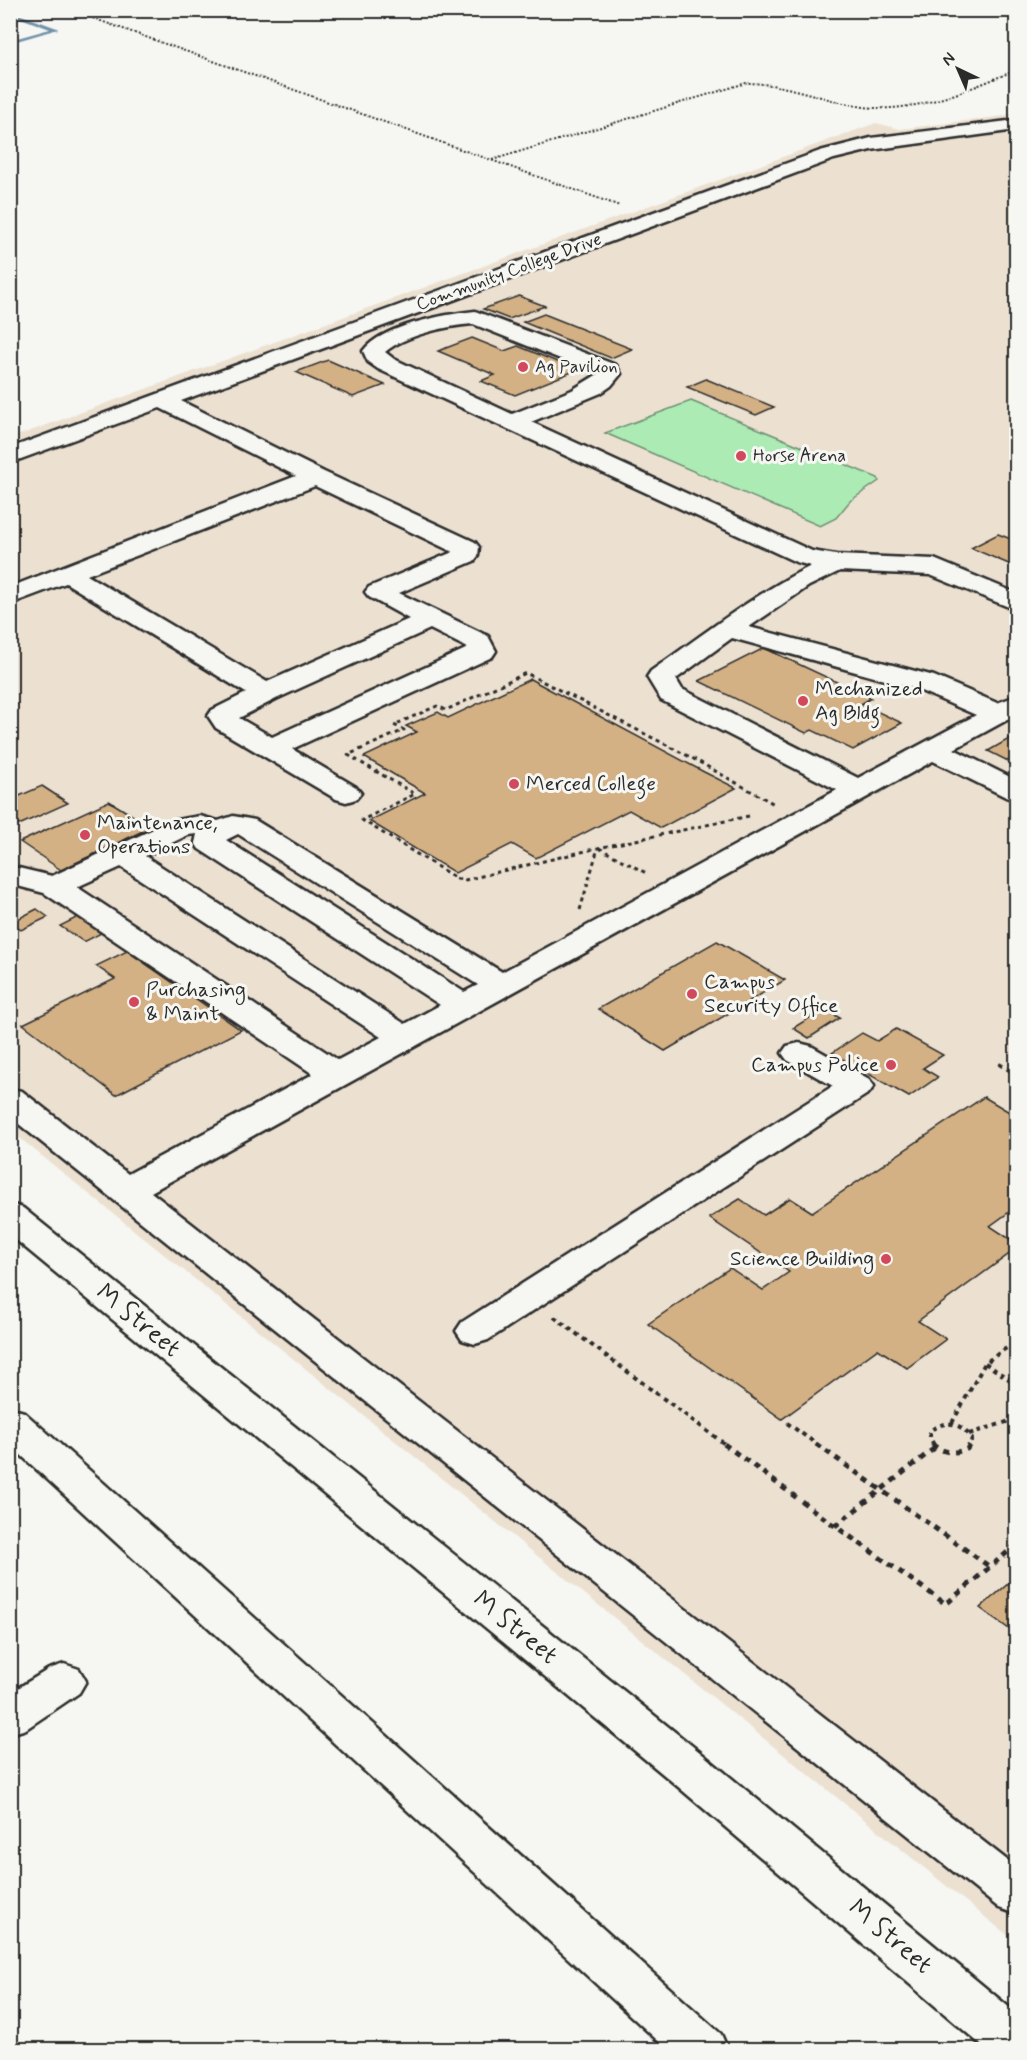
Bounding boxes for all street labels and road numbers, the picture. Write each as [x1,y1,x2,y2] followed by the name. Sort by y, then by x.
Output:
[413,227,605,317] street label: Community College Drive
[89,1276,187,1366] street label: M Street
[466,1583,564,1673] street label: M Street
[841,1892,939,1982] street label: M Street

